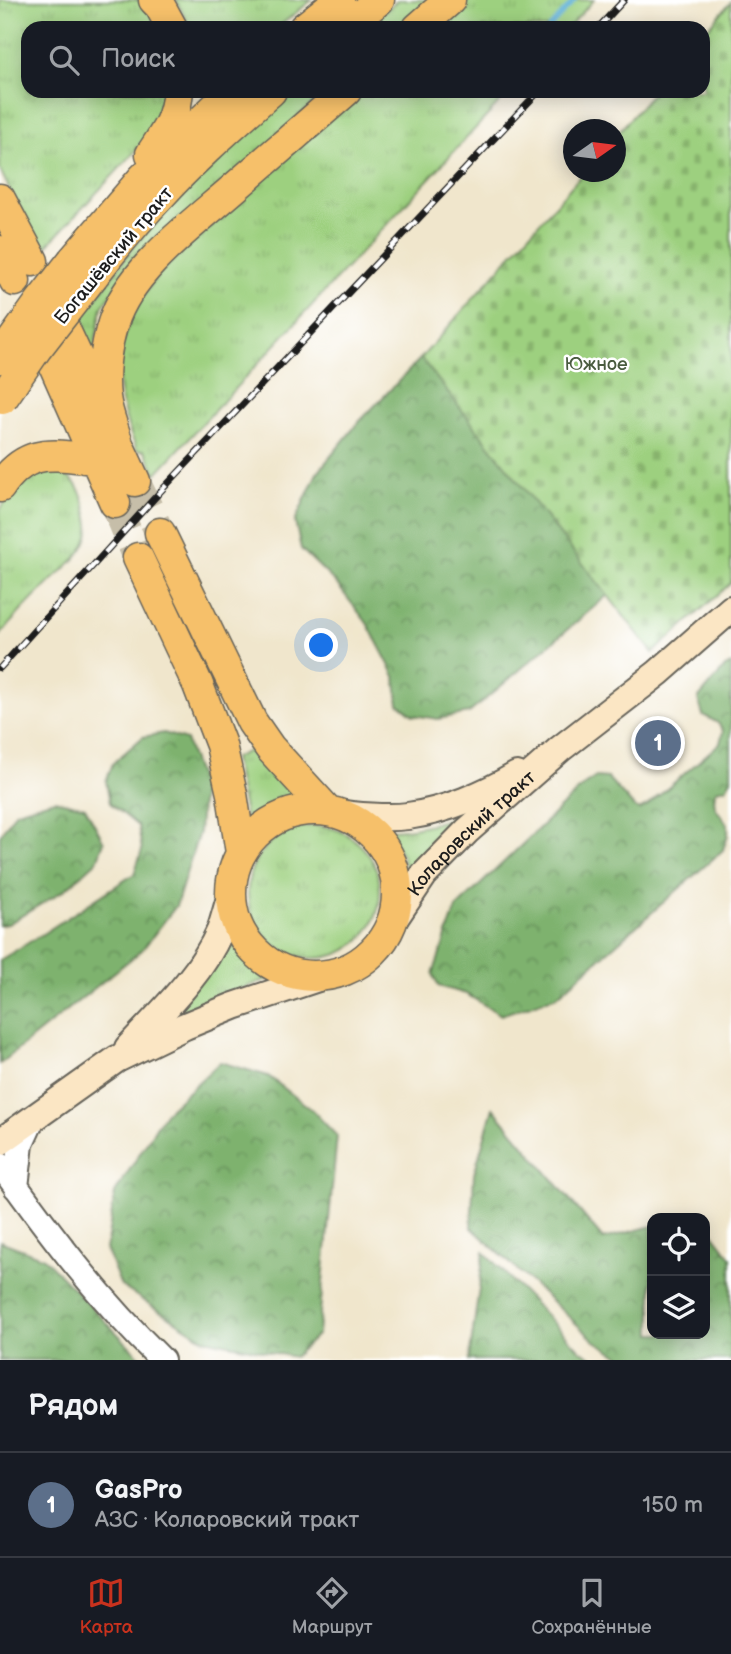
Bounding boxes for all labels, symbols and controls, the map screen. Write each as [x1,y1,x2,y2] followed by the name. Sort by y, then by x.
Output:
[21,21,710,98] search box
[45,41,83,79] icon: search
[101,44,175,75] text: Поиск
[563,119,626,182] north arrow
[50,183,178,329] street label: Богашёвский тракт
[564,353,628,376] park label: Южное
[304,628,338,662] your location
[635,717,681,769] pin: 1
[403,766,541,901] street label: Коларовский тракт
[647,1213,710,1339] map controls
[647,1213,710,1276] button: locate
[647,1276,710,1339] button: layers
[28,1388,118,1424] text: Рядом
[95,1475,183,1506] text: GasPro
[46,1491,56,1519] text: 1
[642,1491,703,1519] text: 150 m
[95,1506,359,1534] text: АЗС · Коларовский тракт
[79,1574,133,1639] tab: Карта
[292,1574,373,1639] tab: Маршрут
[532,1574,652,1639] tab: Сохранённые

